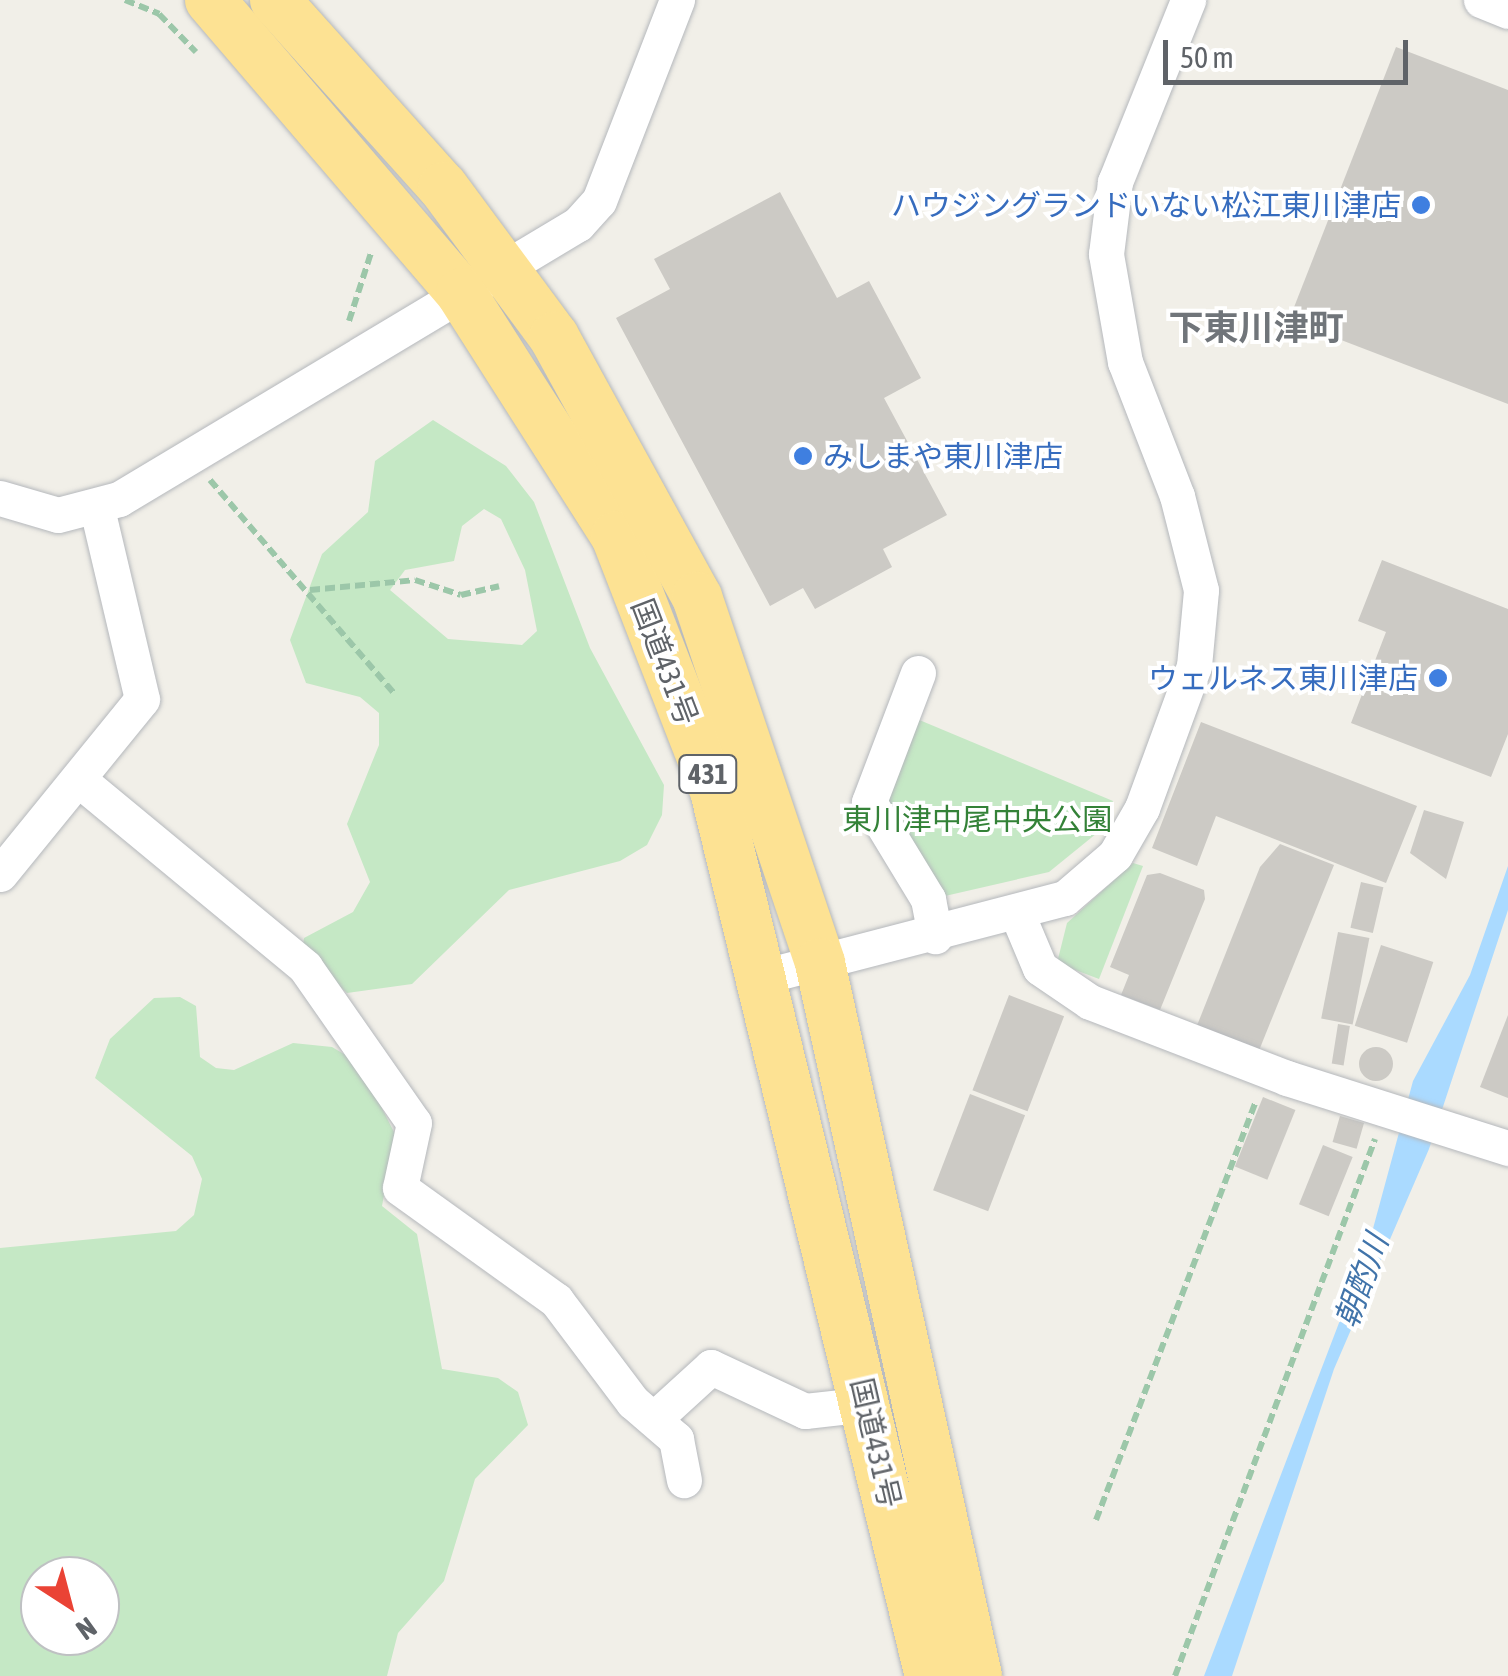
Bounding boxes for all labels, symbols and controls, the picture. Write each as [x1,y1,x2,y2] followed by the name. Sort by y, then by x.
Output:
[1168,20,1413,82] scale bar
[1180,40,1234,74] text: 50 m
[891,187,1401,223] place label: ハウジングランドいない松江東川津店
[1410,194,1432,216] marker: ハウジングランドいない松江東川津店
[1169,306,1343,348] district label: 下東川津町
[823,438,1063,474] place label: みしまや東川津店
[792,445,814,467] marker: みしまや東川津店
[624,594,706,730] street label: 国道431号
[1148,660,1418,696] place label: ウェルネス東川津店
[1427,667,1449,689] marker: ウェルネス東川津店
[678,751,738,797] road number: 431
[842,801,1112,837] park label: 東川津中尾中央公園
[1328,1229,1396,1333] water label: 朝酌川
[844,1374,908,1512] street label: 国道431号
[20,1556,120,1656] north arrow
[70,1611,103,1646] text: N

